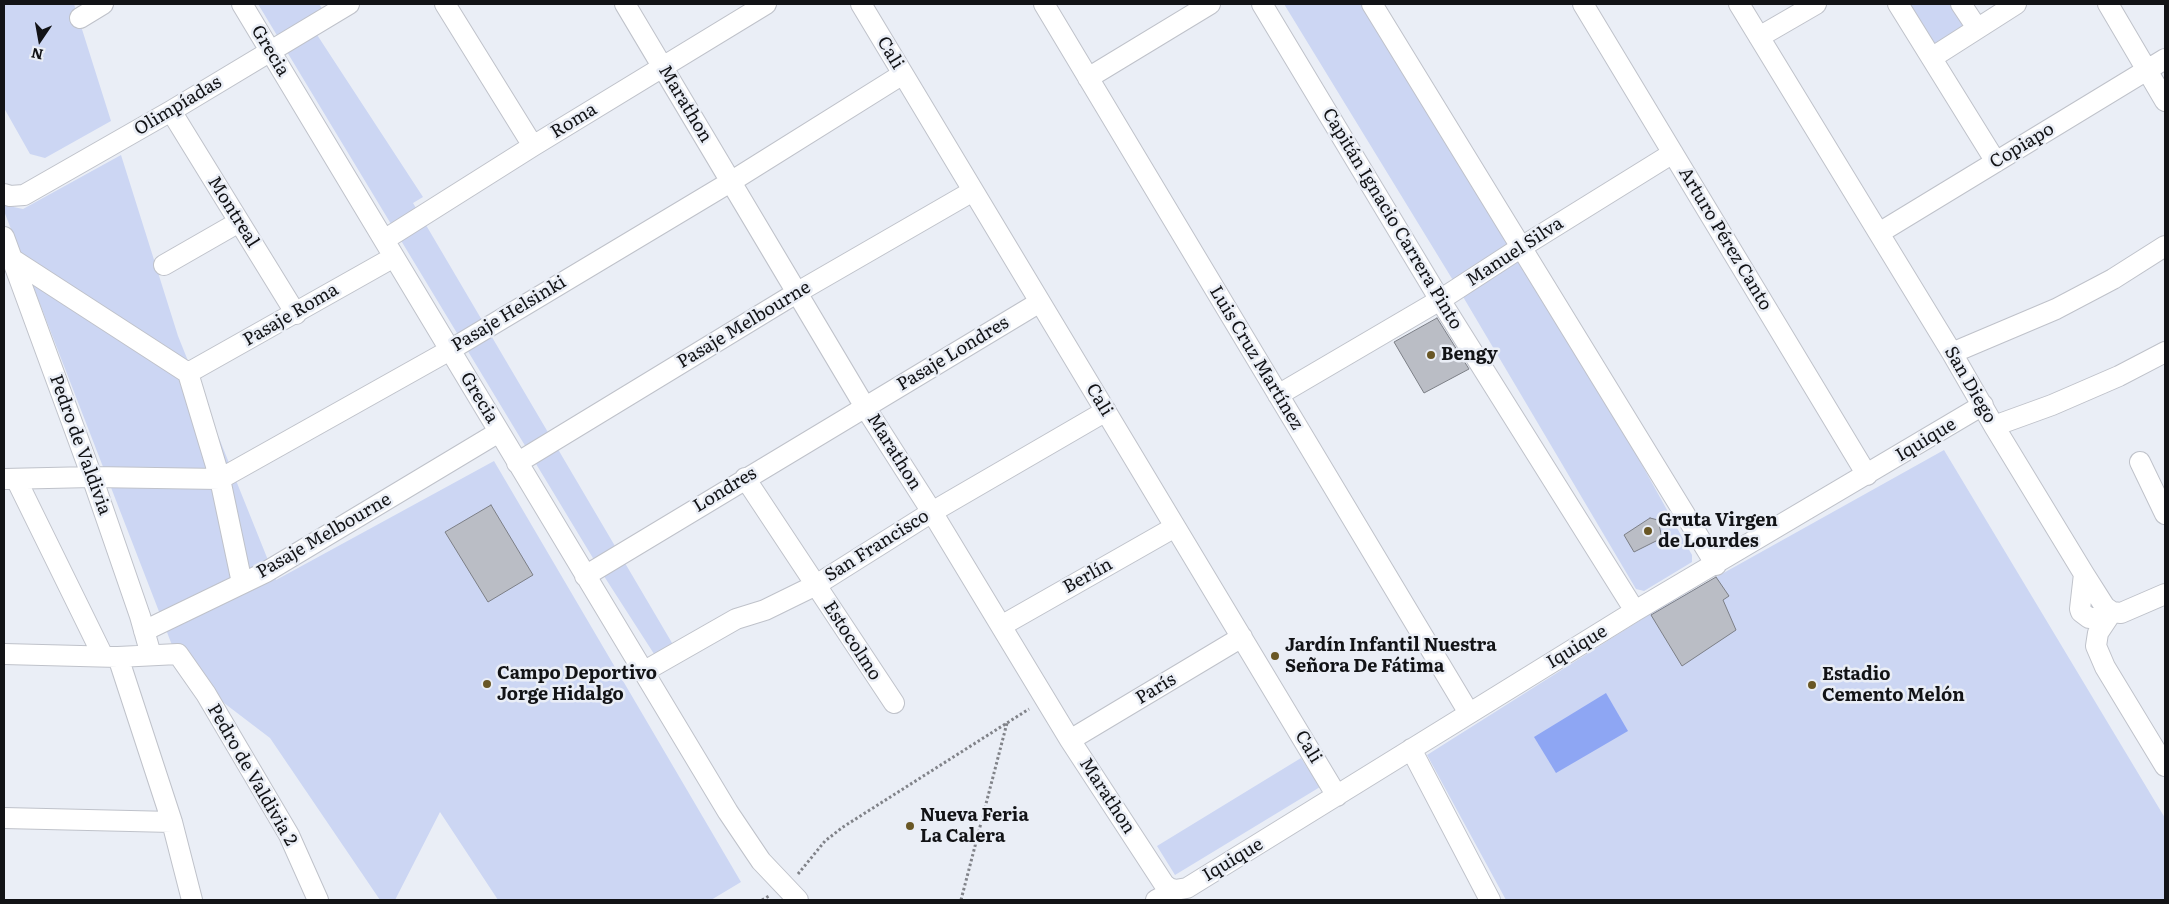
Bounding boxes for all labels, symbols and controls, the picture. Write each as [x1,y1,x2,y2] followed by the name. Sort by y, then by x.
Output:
[15,15,65,65] north arrow
[246,21,294,81] street label: Grecia
[872,33,908,73] street label: Cali
[29,44,45,66] text: N
[654,61,716,147] street label: Marathon
[130,71,226,141] street label: Olimpíadas
[547,99,601,143] street label: Roma
[1317,104,1467,334] street label: Capitán Ignacio Carrera Pinto
[1986,118,2058,174] street label: Copiapo
[1674,163,1776,315] street label: Arturo Pérez Canto
[203,172,263,252] street label: Montreal
[1463,213,1567,291] street label: Manuel Silva
[448,271,570,357] street label: Pasaje Helsinki
[673,277,815,373] street label: Pasaje Melbourne
[239,279,343,351] street label: Pasaje Roma
[1205,282,1307,434] street label: Luis Cruz Martínez
[893,312,1013,396] street label: Pasaje Londres
[1939,343,2001,427] street label: San Diego
[1441,344,1498,366] place label: Bengy
[1425,349,1437,361] marker: Bengy
[455,368,503,428] street label: Grecia
[45,372,115,518] street label: Pedro de Valdivia
[1081,380,1117,420] street label: Cali
[862,410,926,494] street label: Marathon
[1892,414,1960,466] street label: Iquique
[689,463,761,517] street label: Londres
[253,489,395,583] street label: Pasaje Melbourne
[821,505,933,587] street label: San Francisco
[1658,510,1778,552] place label: Gruta Virgen de Lourdes
[1642,525,1654,537] marker: Gruta Virgen de Lourdes
[1060,554,1116,598] street label: Berlín
[818,597,886,685] street label: Estocolmo
[1543,621,1611,673] street label: Iquique
[1285,635,1497,678] place label: Jardín Infantil Nuestra Señora De Fátima
[1269,650,1281,662] marker: Jardín Infantil Nuestra Señora De Fátima
[497,663,657,706] place label: Campo Deportivo Jorge Hidalgo
[1822,664,1965,706] place label: Estadio Cemento Melón
[1132,669,1180,709] street label: París
[481,678,493,690] marker: Campo Deportivo Jorge Hidalgo
[1806,679,1818,691] marker: Estadio Cemento Melón
[203,700,301,850] street label: Pedro de Valdivia 2
[1290,727,1326,767] street label: Cali
[1074,754,1140,838] street label: Marathon
[920,805,1029,848] place label: Nueva Feria La Calera
[904,820,916,832] marker: Nueva Feria La Calera
[1199,834,1267,886] street label: Iquique

